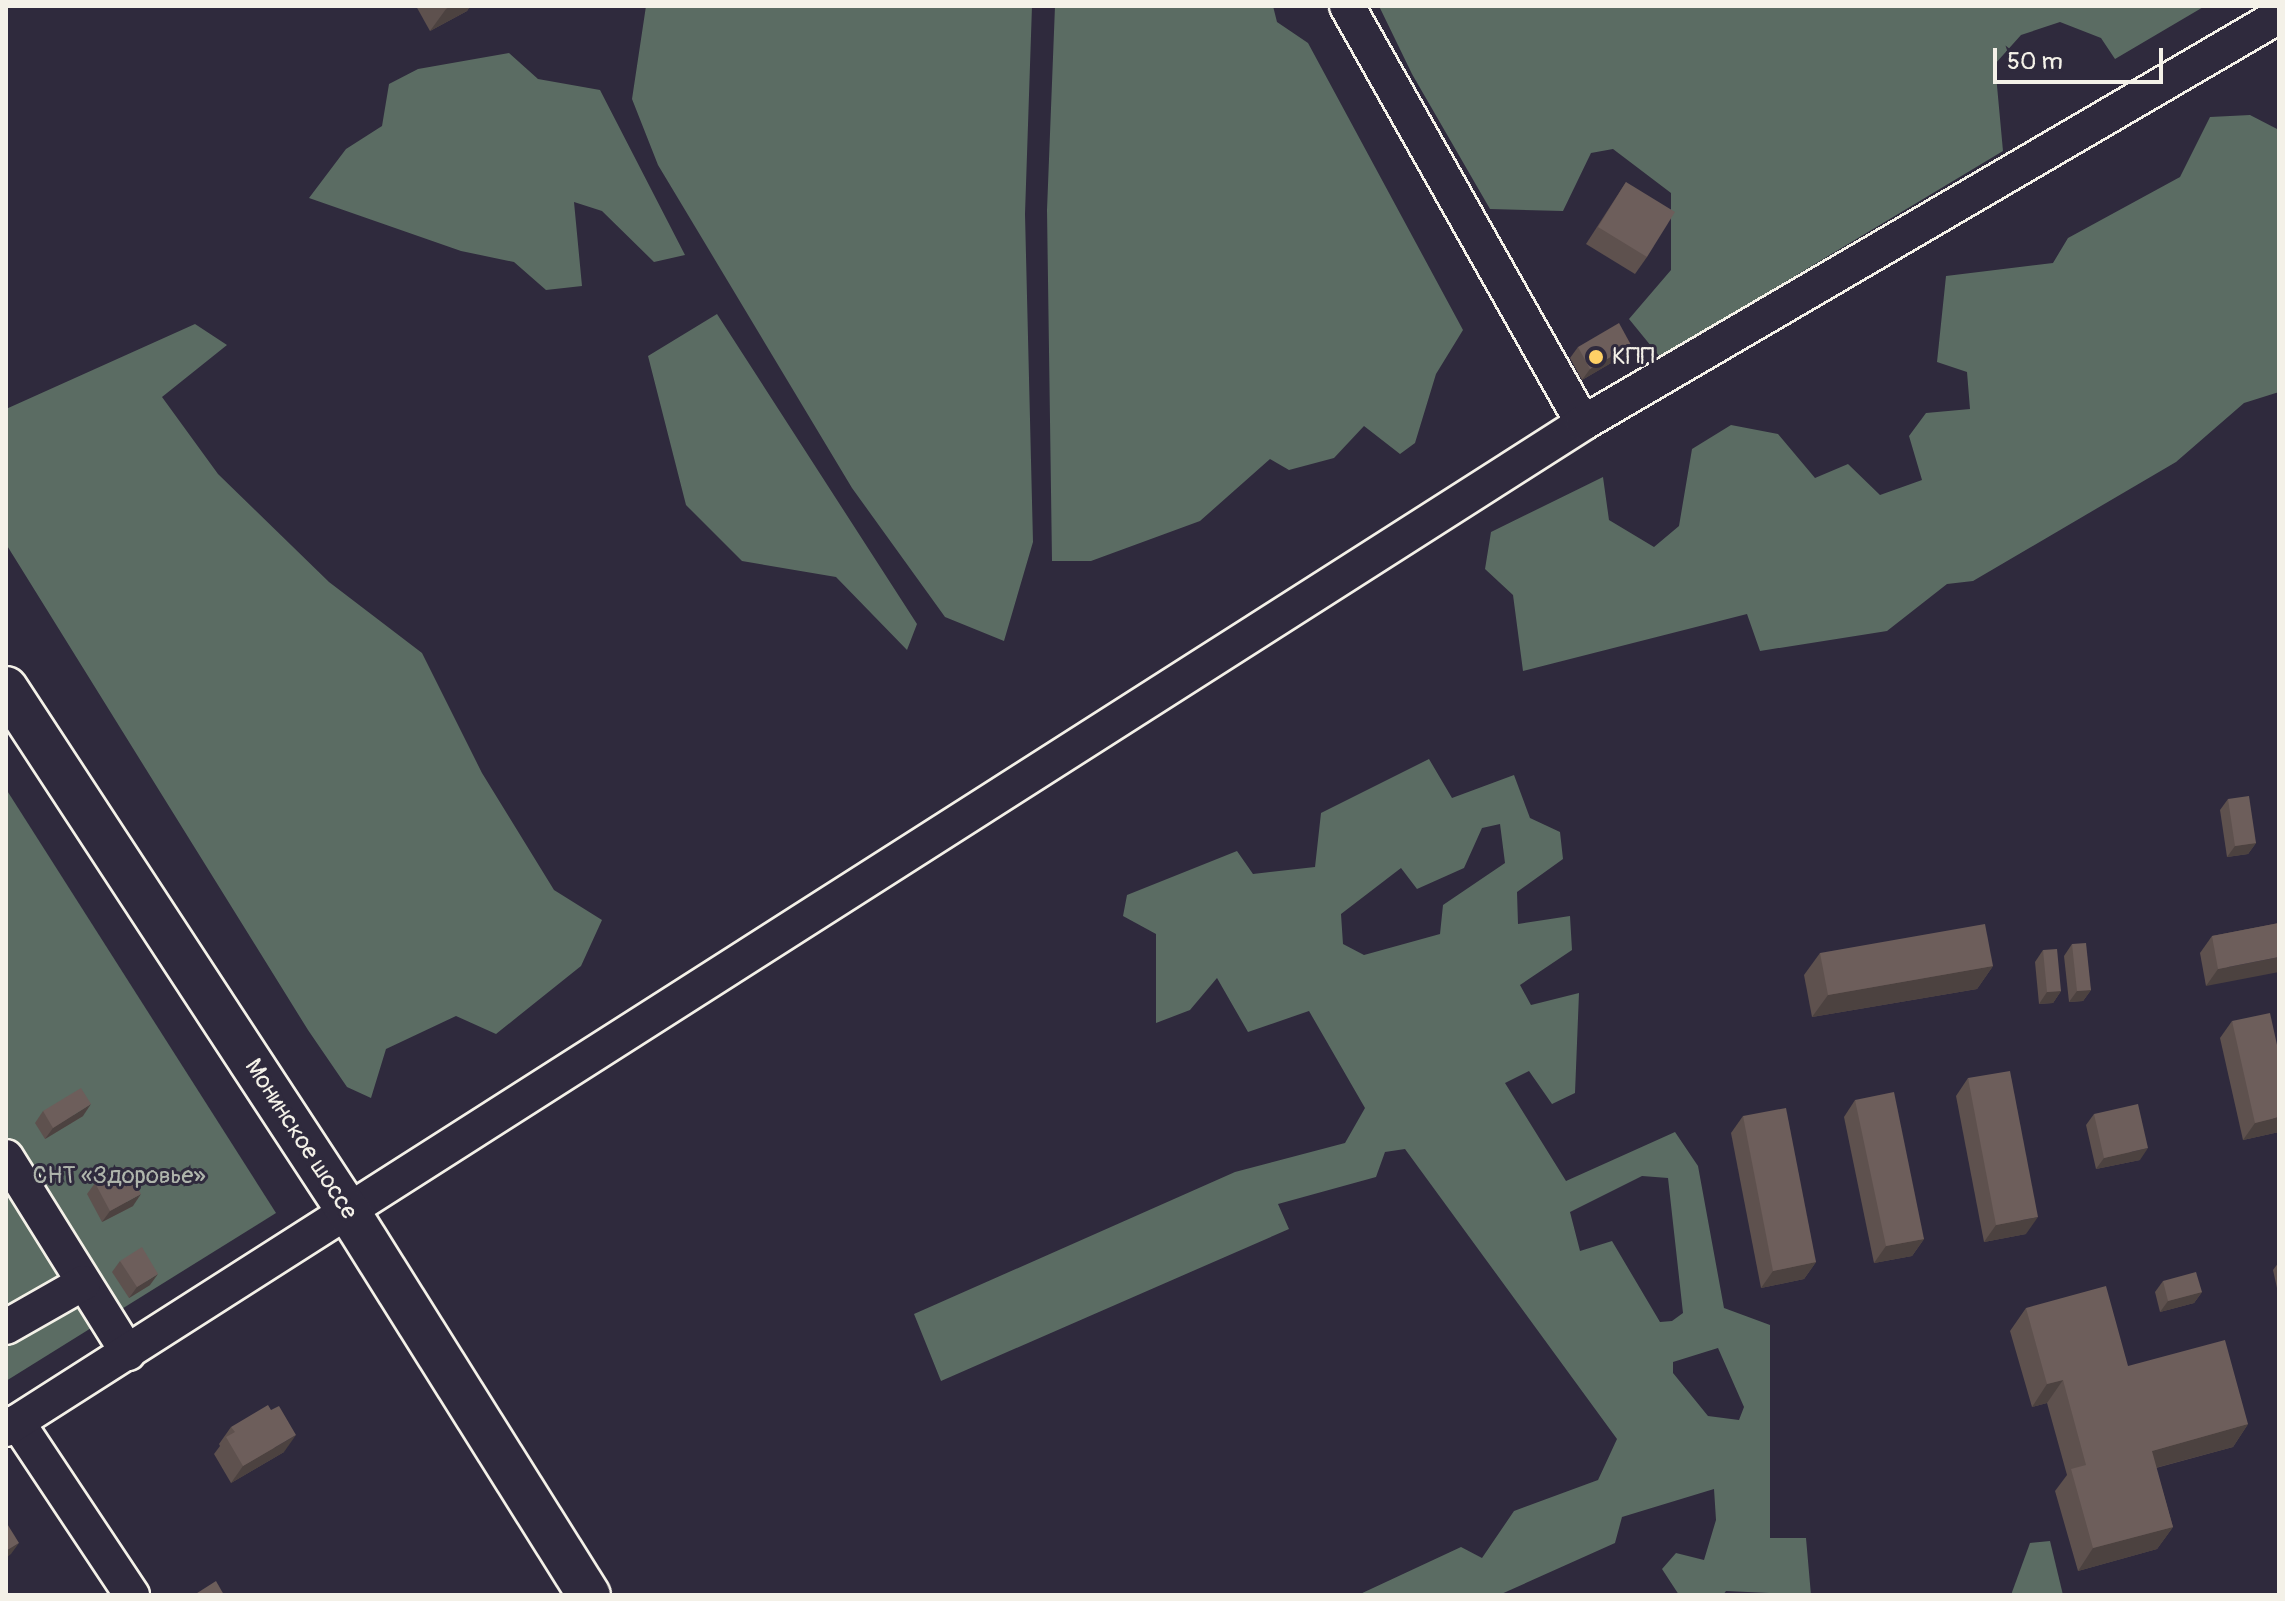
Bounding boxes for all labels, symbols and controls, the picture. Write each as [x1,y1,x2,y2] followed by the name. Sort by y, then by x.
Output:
[1997,32,2167,82] scale bar
[2007,47,2063,76] text: 50 m
[1612,343,1655,371] place label: КПП
[1587,348,1605,366] marker: КПП
[238,1053,364,1225] street label: Монинское шоссе
[32,1162,206,1190] park label: СНТ «Здоровье»

